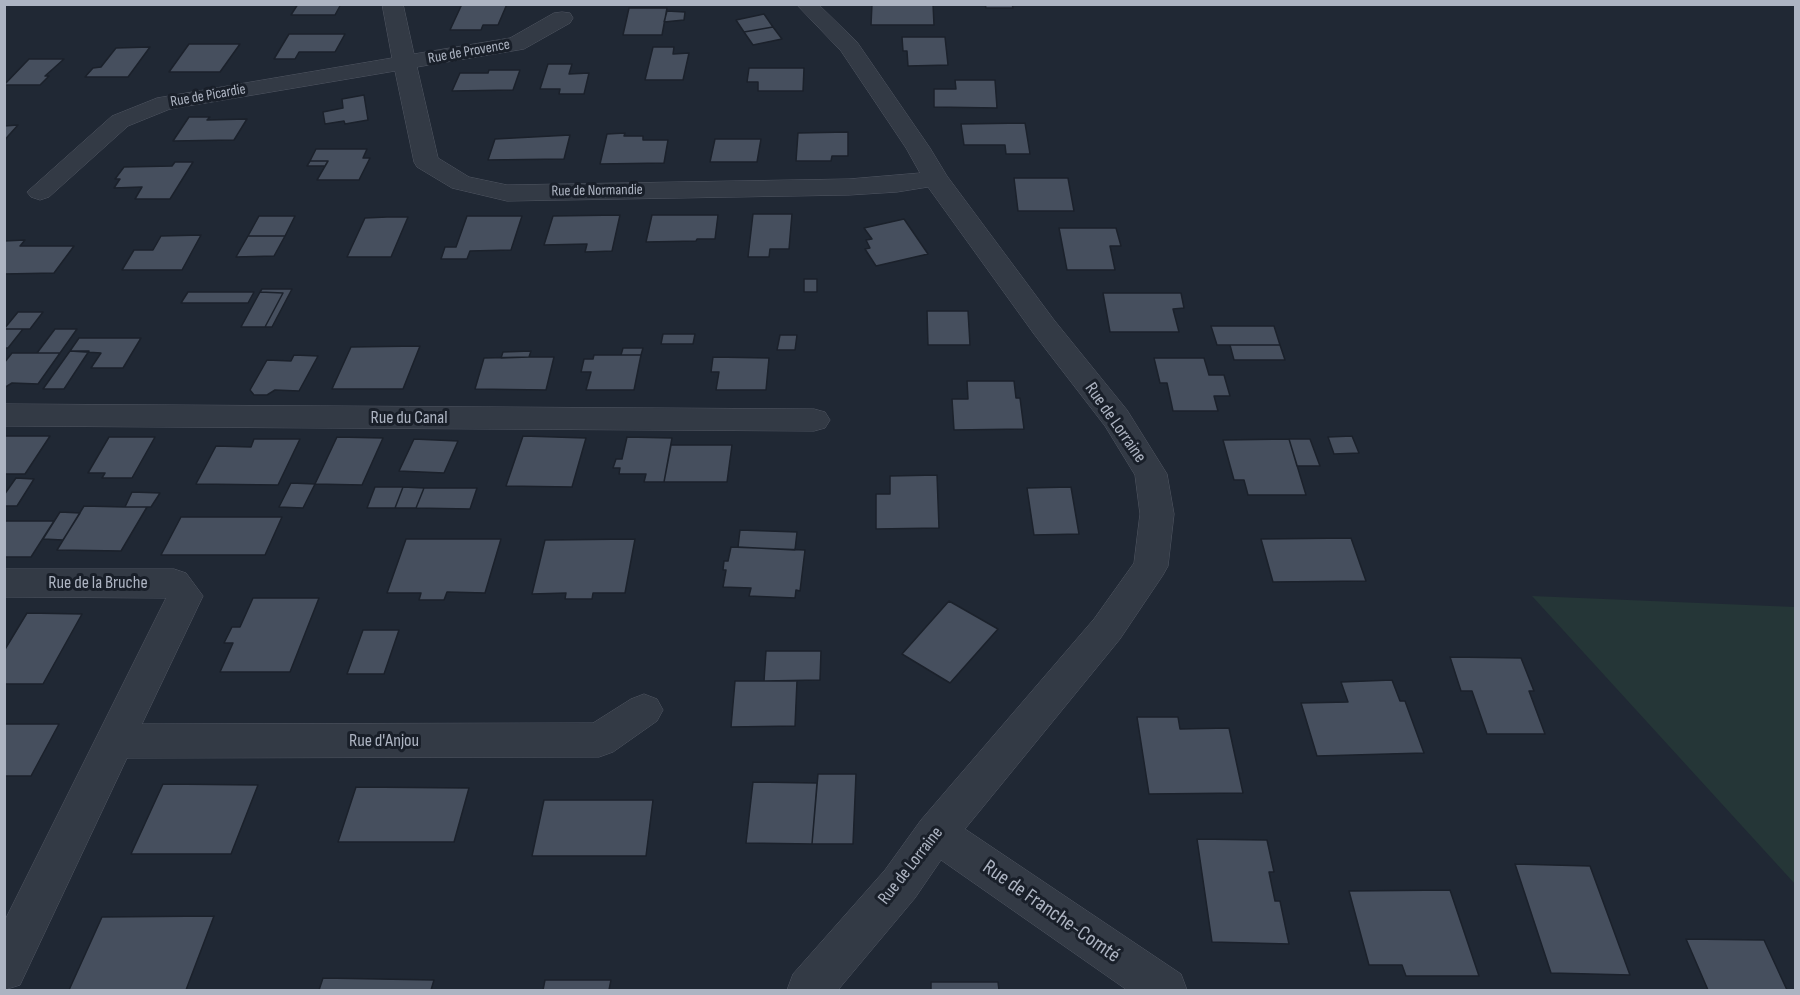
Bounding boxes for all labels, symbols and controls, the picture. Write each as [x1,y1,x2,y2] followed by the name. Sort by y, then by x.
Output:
[427,36,511,68] street label: Rue de Provence
[169,81,247,111] street label: Rue de Picardie
[551,181,643,201] street label: Rue de Normandie
[1080,379,1150,467] street label: Rue de Lorraine
[370,407,448,429] street label: Rue du Canal
[48,572,148,594] street label: Rue de la Bruche
[349,730,419,752] street label: Rue d'Anjou
[874,823,948,909] street label: Rue de Lorraine
[977,855,1125,969] street label: Rue de Franche-Comté

